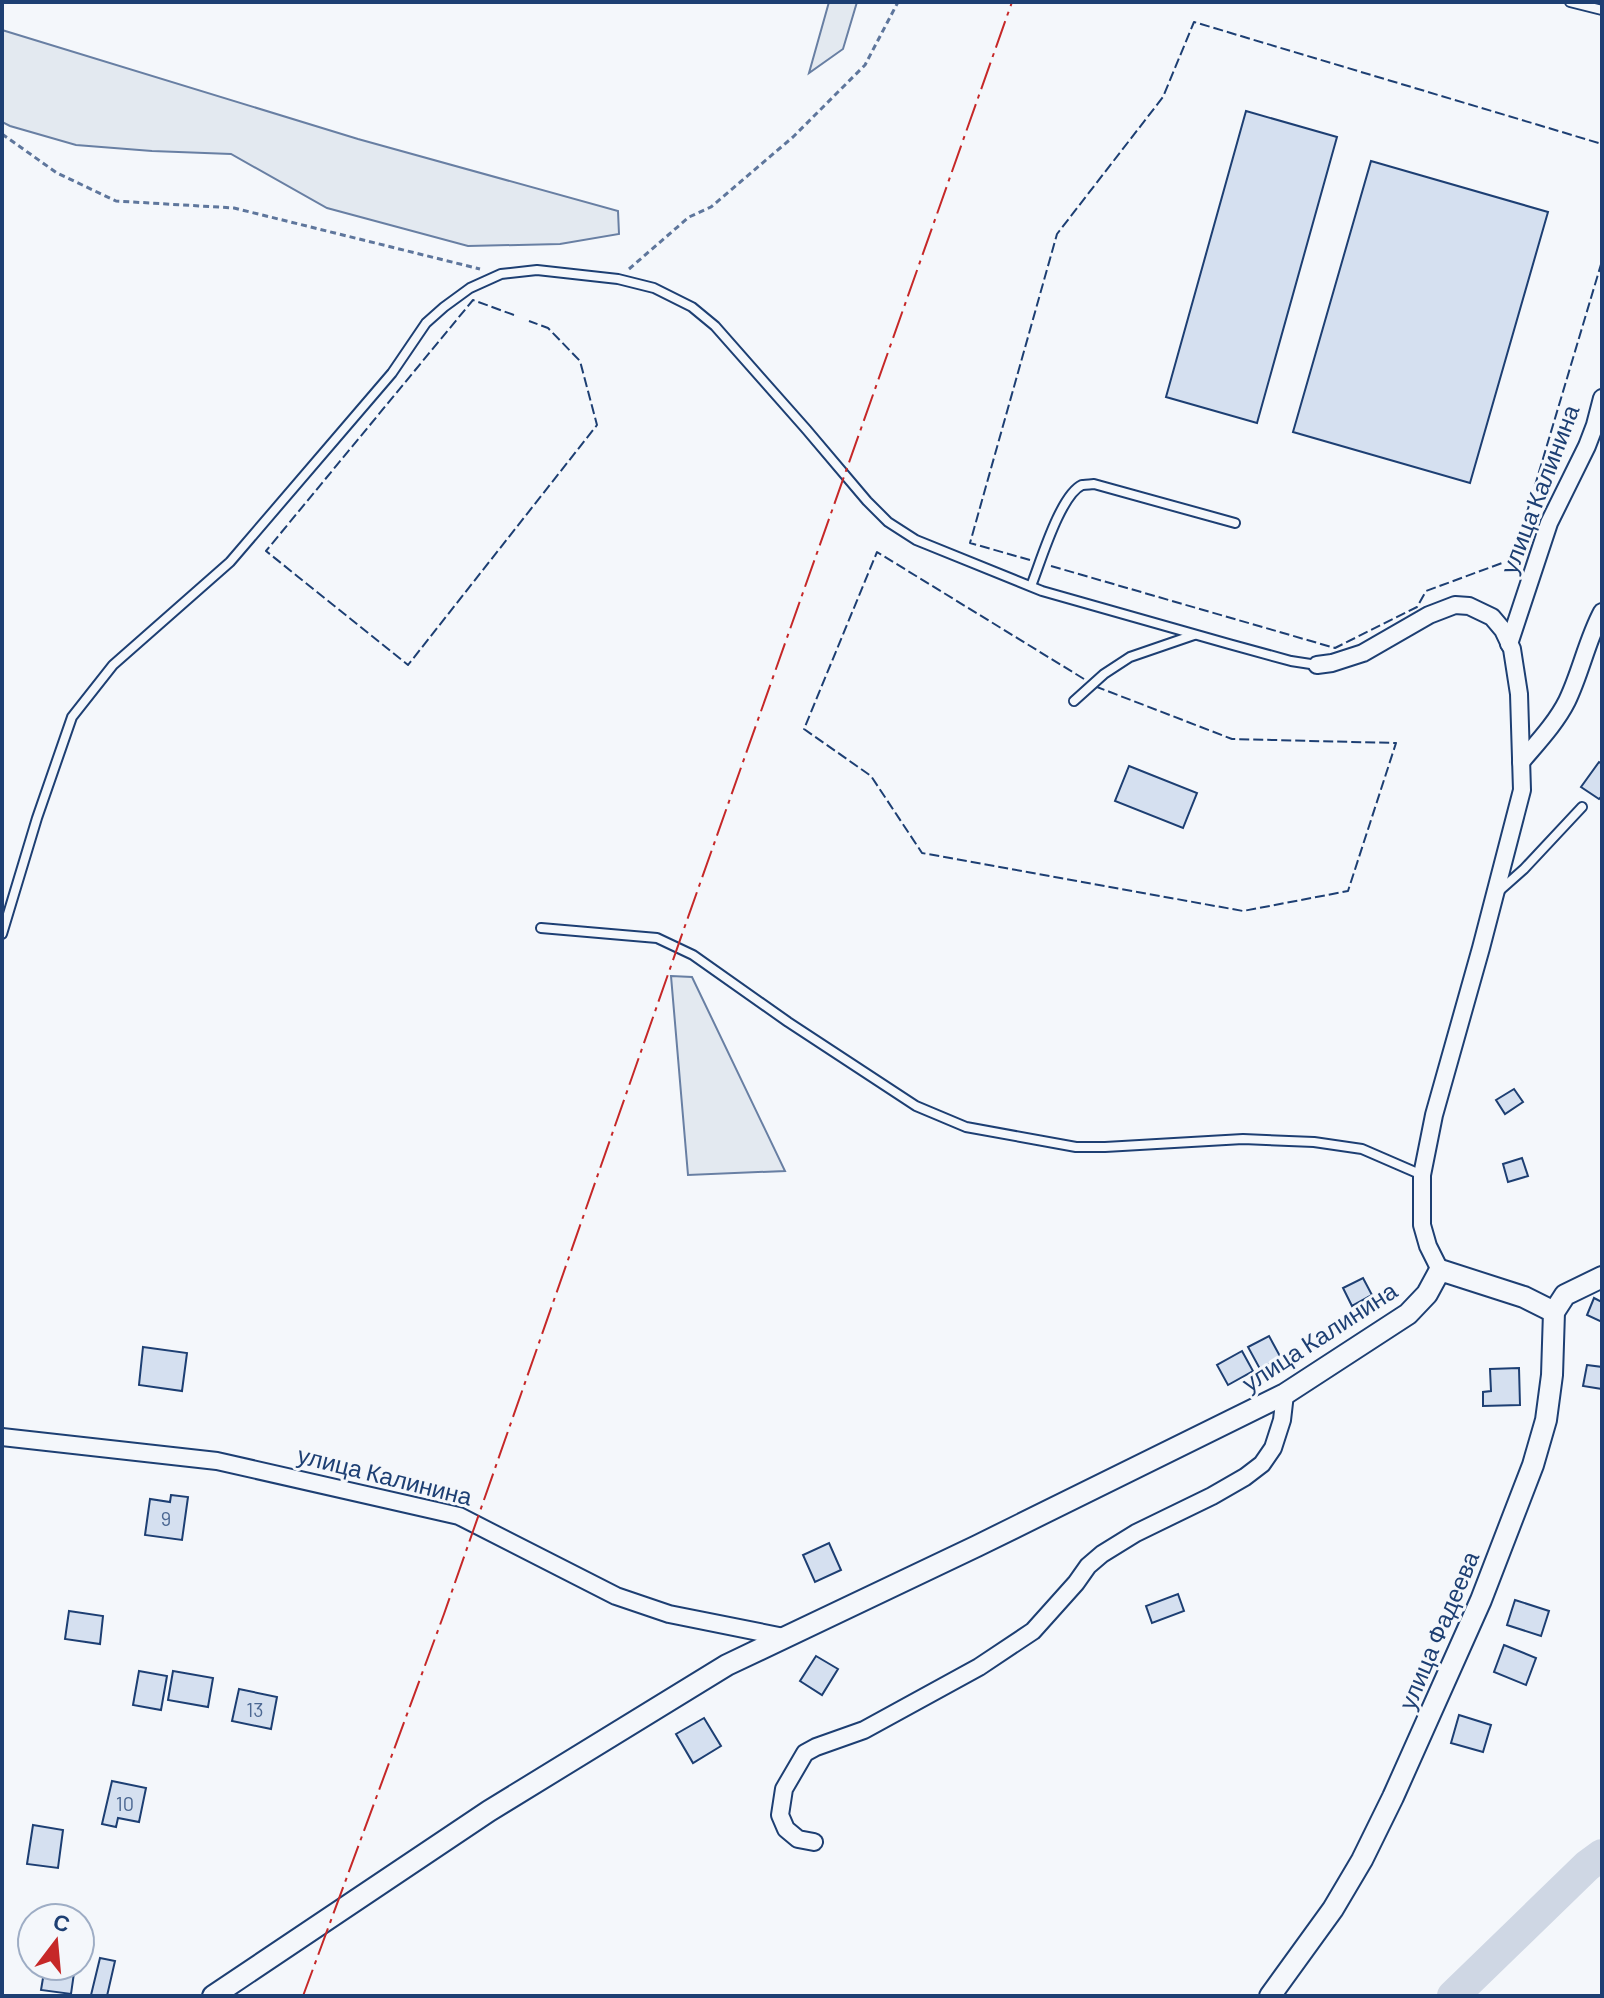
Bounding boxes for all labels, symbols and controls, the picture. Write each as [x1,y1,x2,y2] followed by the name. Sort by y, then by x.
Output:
[1493,400,1585,578] street label: улица Калинина
[1236,1275,1402,1397] street label: улица Калинина
[295,1439,476,1511] street label: улица Калинина
[161,1506,171,1530] house number: 9
[1392,1546,1485,1713] street label: улица Фадеева
[246,1697,264,1721] house number: 13
[116,1791,134,1815] house number: 10
[16,1902,96,1982] north arrow
[51,1907,73,1937] text: С

